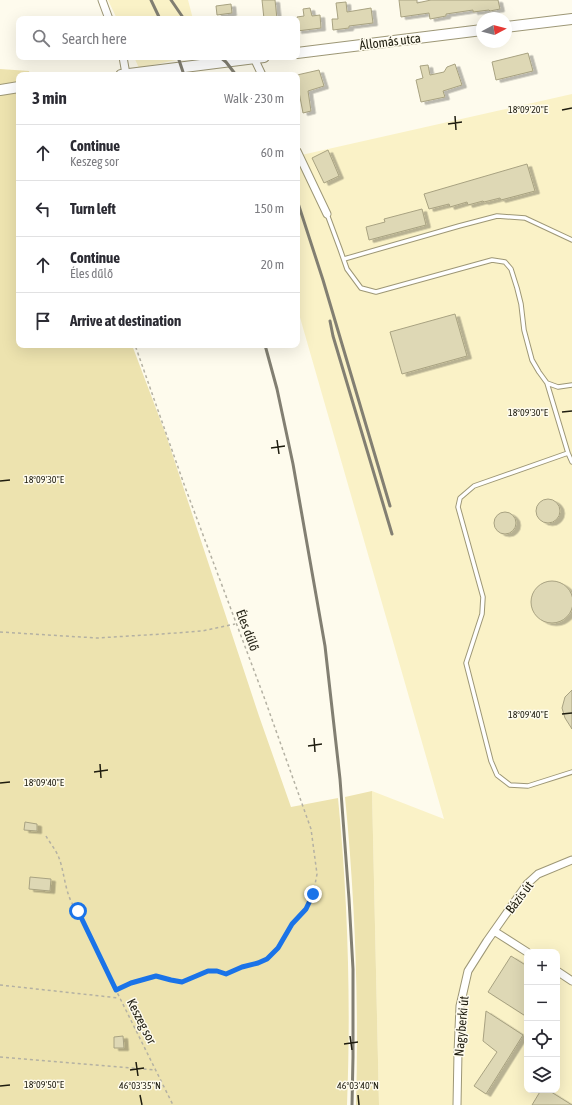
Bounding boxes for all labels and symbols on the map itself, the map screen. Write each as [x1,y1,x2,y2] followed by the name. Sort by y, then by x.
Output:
[476,12,512,48] north arrow
[358,30,422,53] street label: Állomás utca
[508,104,549,115] text: 18°09'20"E
[508,407,549,418] text: 18°09'30"E
[24,474,65,485] text: 18°09'30"E
[233,607,262,653] street label: Éles dűlő
[508,709,549,720] text: 18°09'40"E
[24,777,65,788] text: 18°09'40"E
[502,878,536,916] street label: Bázis út
[304,885,322,903] route end
[69,902,87,920] route start
[451,995,472,1057] street label: Nagyberki út
[124,996,159,1047] street label: Keszeg sor
[24,1079,65,1090] text: 18°09'50"E
[119,1080,161,1091] text: 46°03'35"N
[337,1080,379,1091] text: 46°03'40"N

